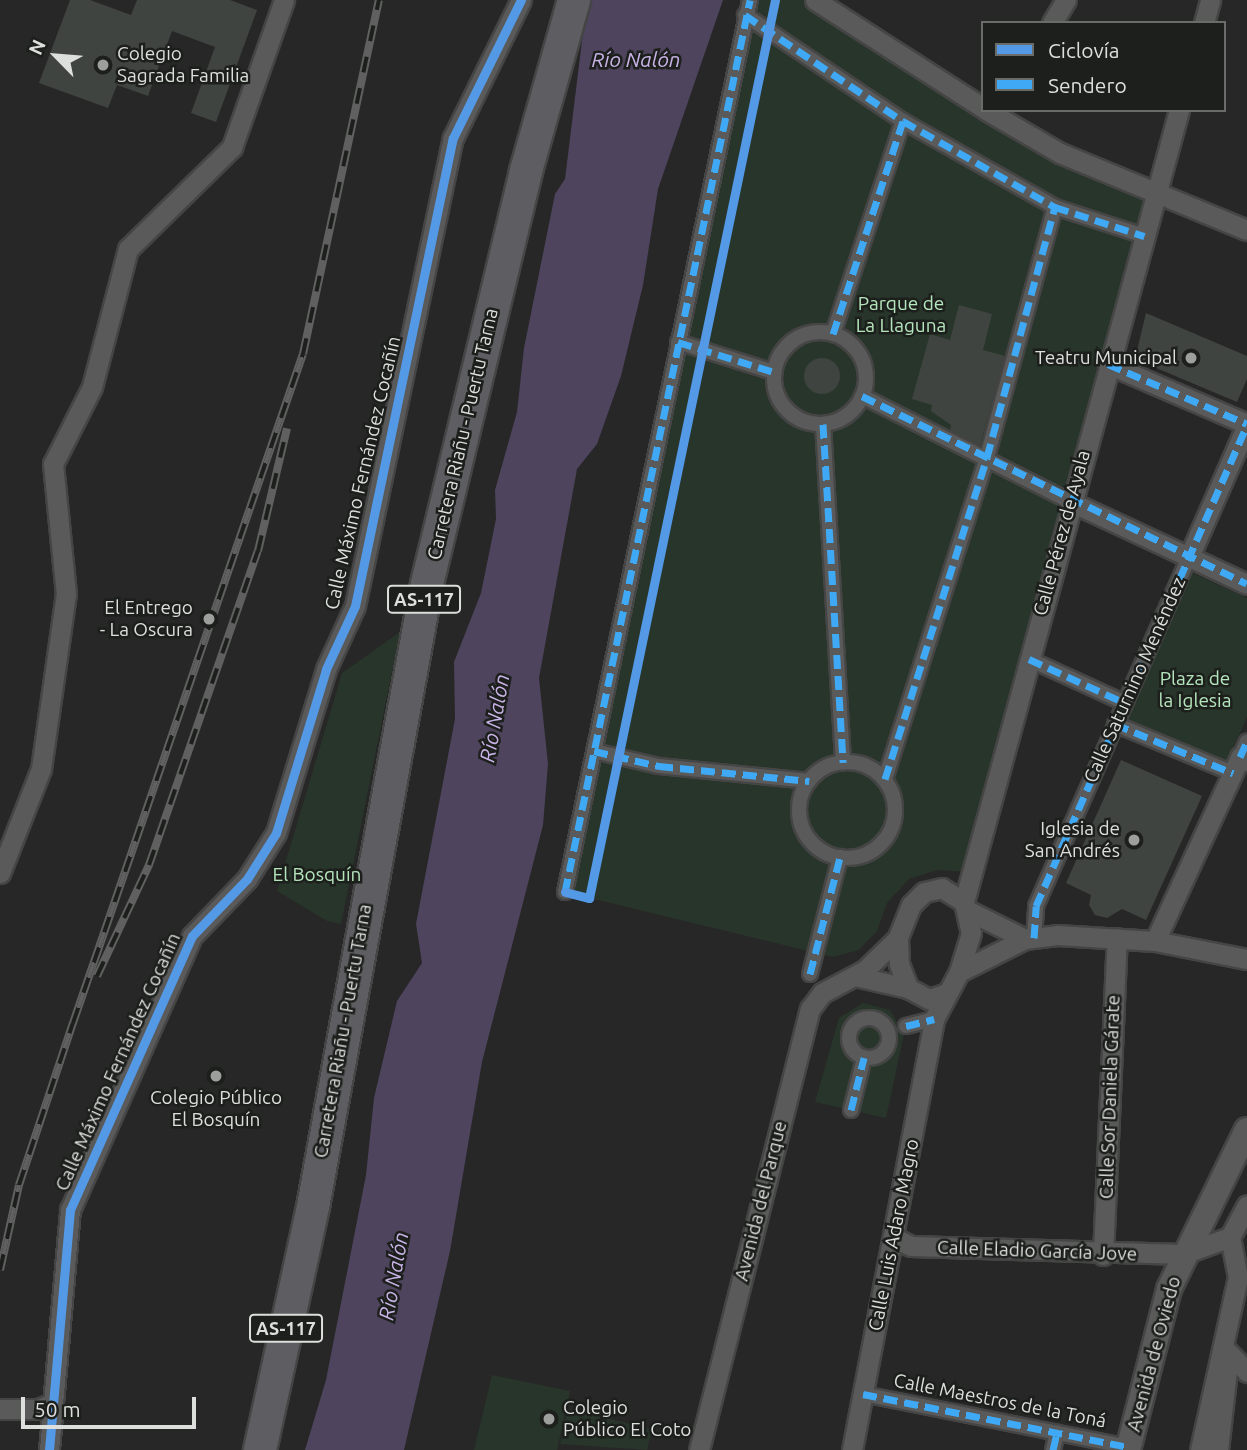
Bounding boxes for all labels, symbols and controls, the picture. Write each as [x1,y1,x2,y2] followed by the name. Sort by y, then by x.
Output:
[21,21,91,91] north arrow
[981,21,1226,112] legend
[24,36,50,58] text: N
[1048,38,1120,62] text: Ciclovía
[117,43,249,87] place label: Colegio Sagrada Familia
[592,46,680,72] water label: Río Nalón
[95,57,111,73] marker: Colegio Sagrada Familia
[1048,73,1127,97] text: Sendero
[856,293,946,337] park label: Parque de La Llaguna
[423,306,503,562] street label: Carretera Riañu - Puertu Tarna
[320,334,406,612] street label: Calle Máximo Fernández Cocañín
[1035,347,1177,369] place label: Teatru Municipal
[1183,350,1199,366] marker: Teatru Municipal
[1029,448,1095,618] street label: Calle Pérez de Ayala
[1079,574,1191,786] street label: Calle Saturnino Menéndez
[386,584,462,614] road number: AS-117
[100,597,193,641] place label: El Entrego - La Oscura
[199,609,219,629] marker: El Entrego - La Oscura
[1158,668,1232,712] park label: Plaza de la Iglesia
[474,672,514,764] water label: Río Nalón
[1025,818,1120,862] place label: Iglesia de San Andrés
[1126,832,1142,848] marker: Iglesia de San Andrés
[273,864,361,886] park label: El Bosquín
[309,902,377,1160] street label: Carretera Riañu - Puertu Tarna
[51,929,185,1195] street label: Calle Máximo Fernández Cocañín
[1095,994,1125,1200] street label: Calle Sor Daniela Gárate
[208,1068,224,1084] marker: Colegio Público El Bosquín
[150,1087,282,1131] place label: Colegio Público El Bosquín
[730,1119,792,1283] street label: Avenida del Parque
[864,1137,924,1333] street label: Calle Luis Adaro Magro
[373,1230,413,1322] water label: Río Nalón
[937,1236,1137,1266] street label: Calle Eladio García Jove
[1122,1274,1186,1434] street label: Avenida de Oviedo
[247,1314,324,1343] road number: AS-117
[892,1369,1108,1433] street label: Calle Maestros de la Toná
[24,1384,200,1428] scale bar
[34,1397,81,1421] text: 50 m
[563,1397,691,1441] place label: Colegio Público El Coto
[541,1411,557,1427] marker: Colegio Público El Coto

